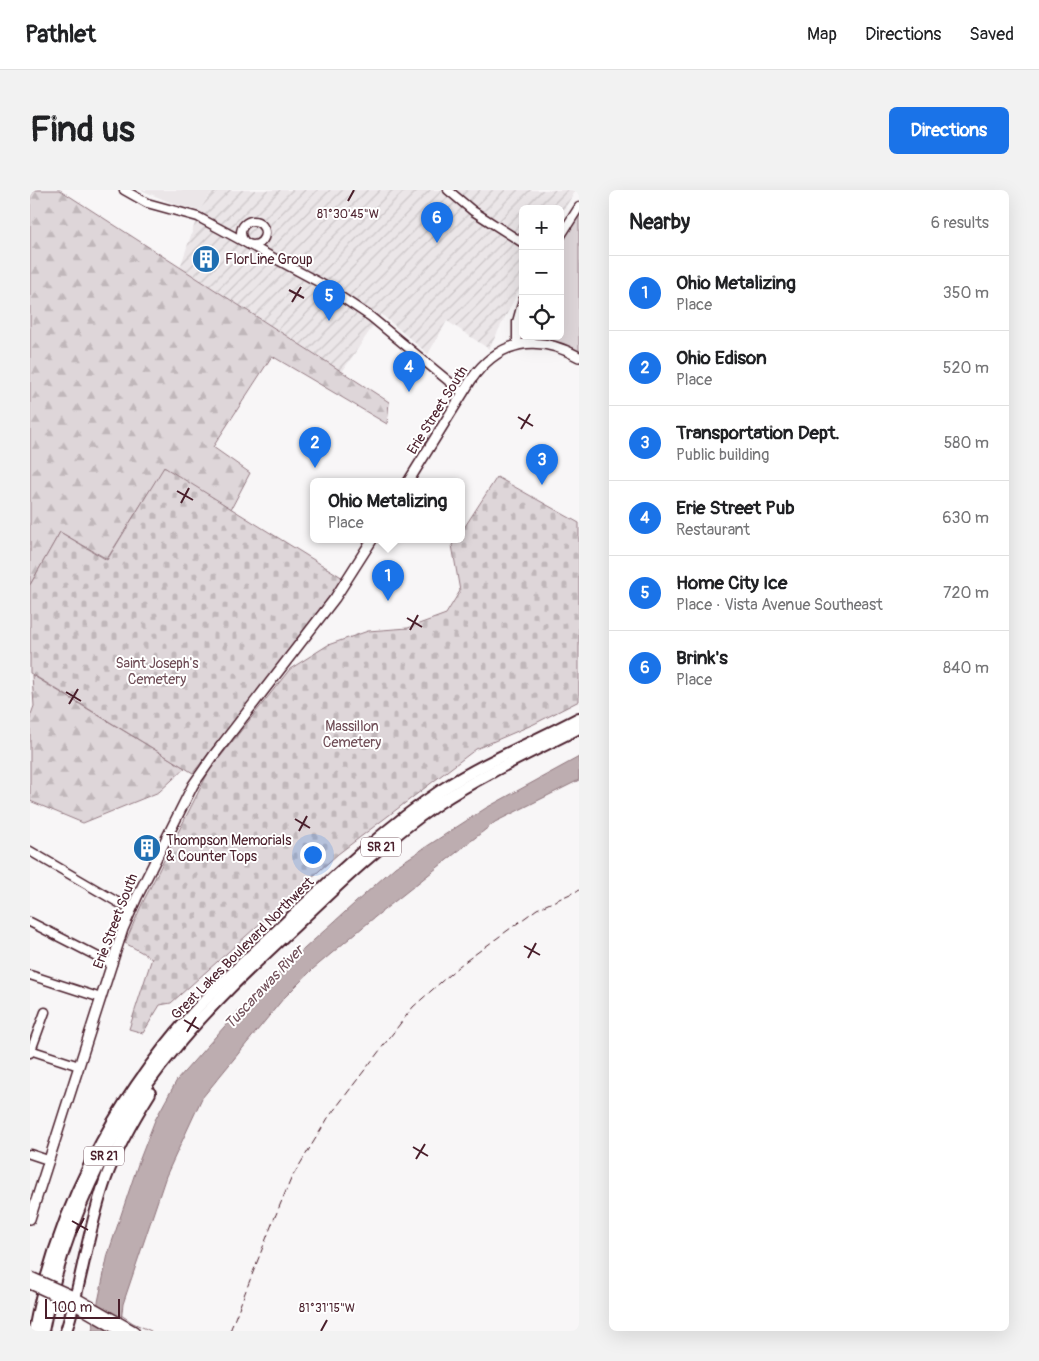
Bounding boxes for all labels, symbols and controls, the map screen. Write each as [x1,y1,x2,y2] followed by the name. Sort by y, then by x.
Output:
[25,20,96,49] text: Pathlet
[807,23,837,46] text: Map
[865,23,941,46] text: Directions
[969,23,1014,46] text: Saved
[889,107,1009,154] button: Directions
[30,108,135,152] text: Find us
[421,202,453,243] pin: 6
[519,205,564,340] map controls
[519,205,564,250] button: +
[317,207,379,222] text: 81°30'45"W
[629,209,690,236] text: Nearby
[931,213,989,233] text: 6 results
[191,244,221,274] building icon: FlorLine Group
[519,250,564,295] button: −
[225,251,313,268] place label: FlorLine Group
[676,271,796,295] text: Ohio Metalizing
[313,280,345,321] pin: 5
[642,283,648,303] text: 1
[943,283,989,303] text: 350 m
[519,295,564,340] button: locate
[676,295,712,315] text: Place
[676,346,767,370] text: Ohio Edison
[393,351,425,392] pin: 4
[641,358,649,378] text: 2
[943,358,989,378] text: 520 m
[404,363,471,457] street label: Erie Street South
[676,370,712,390] text: Place
[676,421,840,445] text: Transportation Dept.
[299,427,331,468] pin: 2
[641,433,649,453] text: 3
[944,433,989,453] text: 580 m
[526,444,558,485] pin: 3
[676,445,769,465] text: Public building
[310,478,465,543] popup
[328,489,447,513] text: Ohio Metalizing
[676,496,795,520] text: Erie Street Pub
[640,508,650,528] text: 4
[942,508,989,528] text: 630 m
[328,513,364,533] text: Place
[676,520,750,540] text: Restaurant
[372,560,404,601] pin: 1
[676,571,787,595] text: Home City Ice
[641,583,649,603] text: 5
[943,583,989,603] text: 720 m
[676,595,883,615] text: Place · Vista Avenue Southeast
[676,646,728,670] text: Brink's
[115,655,199,688] park label: Saint Joseph's Cemetery
[640,658,650,678] text: 6
[943,658,989,678] text: 840 m
[676,670,712,690] text: Place
[323,718,381,751] park label: Massillon Cemetery
[166,832,292,865] place label: Thompson Memorials & Counter Tops
[132,833,162,863] building icon: Thompson Memorials & Counter Tops
[361,838,401,856] road number: SR 21
[300,842,326,868] your location
[89,871,141,971] street label: Erie Street South
[168,873,317,1023] street label: Great Lakes Boulevard Northwest
[221,940,309,1033] water label: Tuscarawas River
[84,1146,124,1166] road number: SR 21
[45,1296,120,1319] scale bar
[52,1299,92,1316] text: 100 m
[299,1301,355,1316] text: 81°31'15"W

